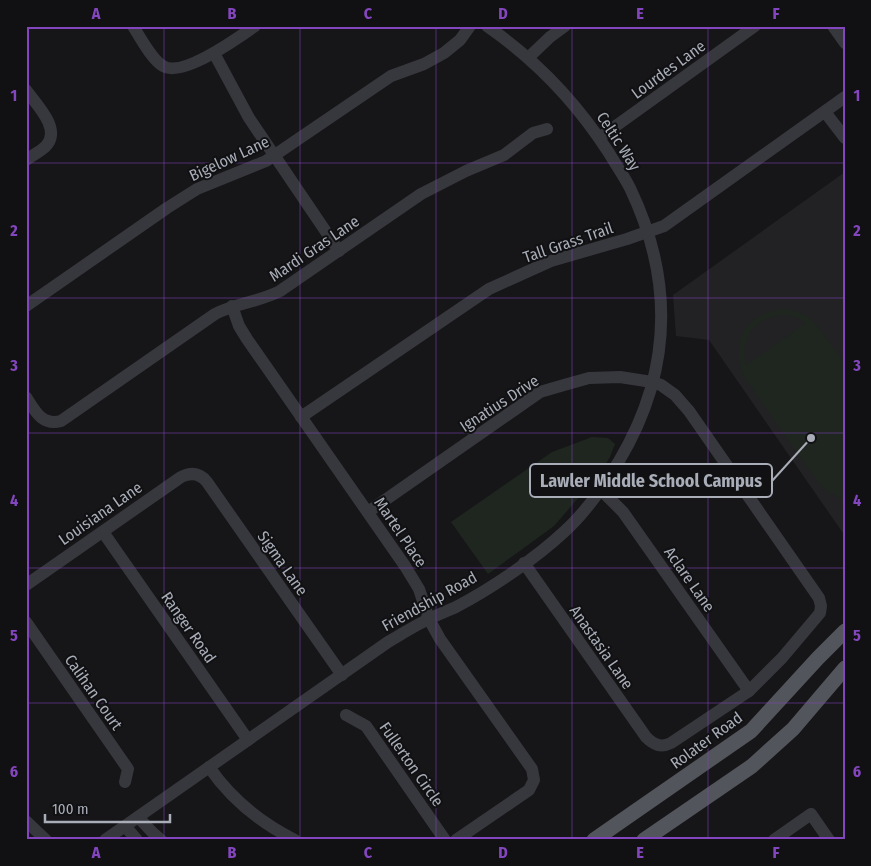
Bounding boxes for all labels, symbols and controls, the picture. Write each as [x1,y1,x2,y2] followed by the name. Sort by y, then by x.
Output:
[91,4,101,23] text: A
[228,4,237,23] text: B
[364,4,373,23] text: C
[498,4,508,23] text: D
[636,4,644,23] text: E
[772,4,780,23] text: F
[628,36,709,103] street label: Lourdes Lane
[11,86,17,105] text: 1
[854,86,860,105] text: 1
[593,108,645,175] street label: Celtic Way
[186,132,272,185] street label: Bigelow Lane
[266,211,363,285] street label: Mardi Gras Lane
[521,218,616,267] street label: Tall Grass Trail
[9,221,18,240] text: 2
[852,221,861,240] text: 2
[9,356,18,375] text: 3
[852,356,861,375] text: 3
[456,371,542,436] street label: Ignatius Drive
[530,464,772,497] callout: Lawler Middle School Campus
[540,470,762,492] text: Lawler Middle School Campus
[55,478,146,549] street label: Louisiana Lane
[10,491,18,510] text: 4
[853,491,861,510] text: 4
[370,494,431,571] street label: Martel Place
[253,527,312,599] street label: Sigma Lane
[660,543,719,616] street label: Aclare Lane
[378,568,480,635] street label: Friendship Road
[157,588,220,667] street label: Ranger Road
[566,602,637,693] street label: Anastasia Lane
[10,626,18,645] text: 5
[853,626,861,645] text: 5
[61,651,127,734] street label: Calihan Court
[667,708,746,773] street label: Rolater Road
[376,719,448,810] street label: Fullerton Circle
[10,762,18,781] text: 6
[853,762,861,781] text: 6
[45,791,170,823] scale bar
[52,800,89,818] text: 100 m
[91,843,101,862] text: A
[228,843,237,862] text: B
[364,843,373,862] text: C
[498,843,508,862] text: D
[636,843,644,862] text: E
[772,843,780,862] text: F

